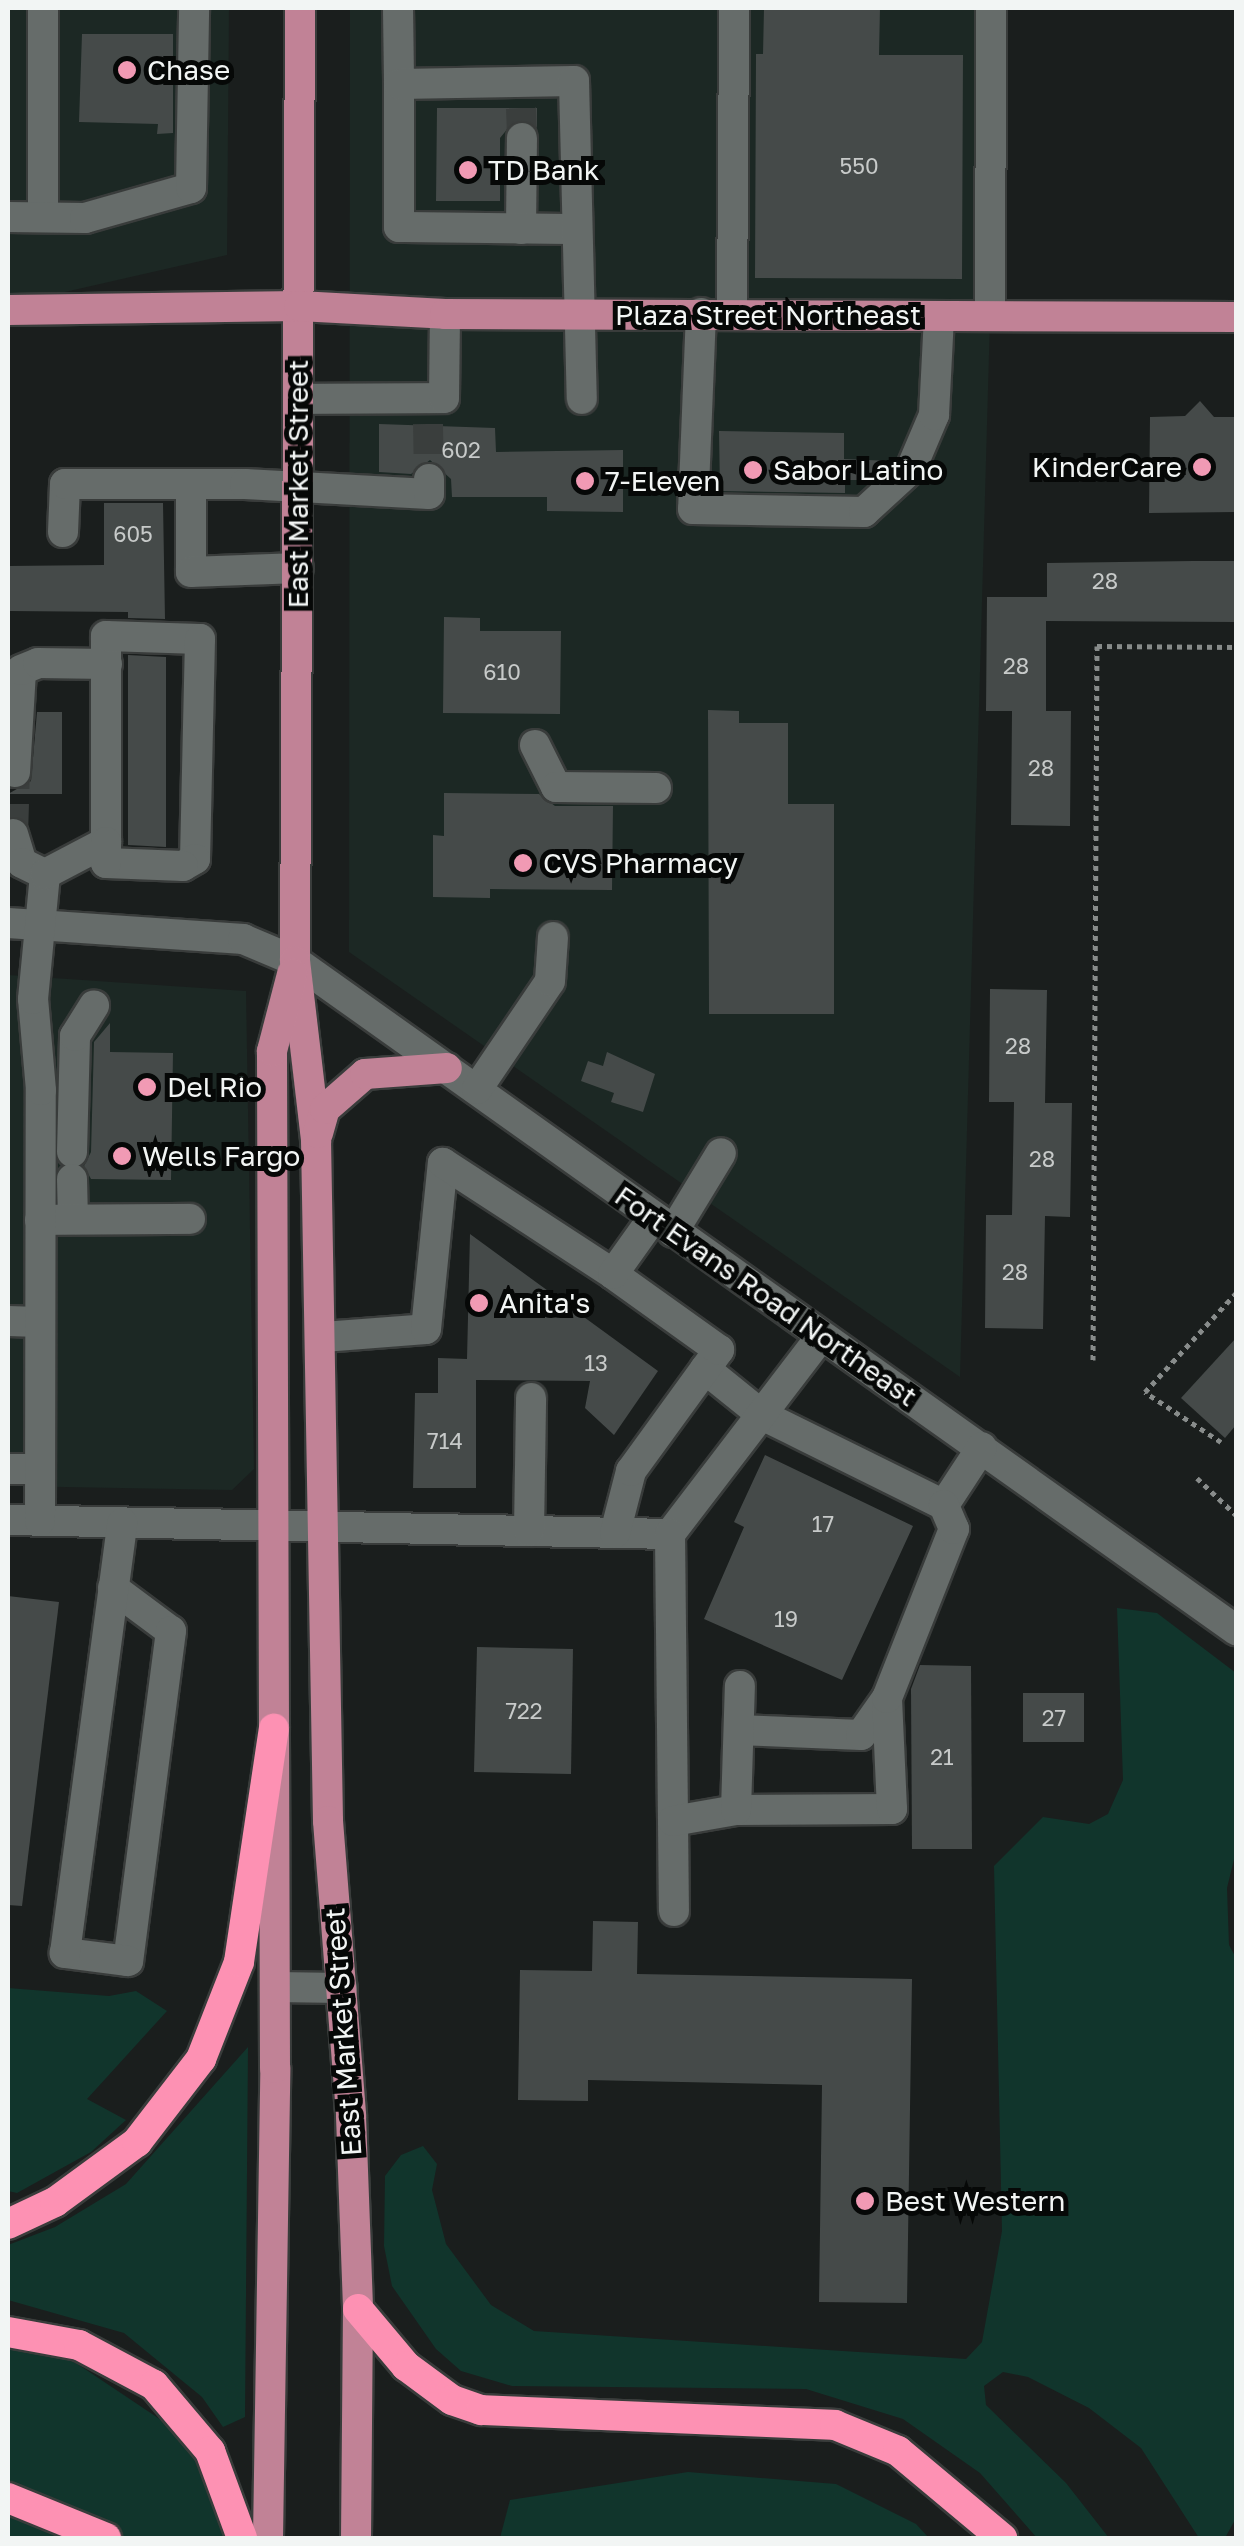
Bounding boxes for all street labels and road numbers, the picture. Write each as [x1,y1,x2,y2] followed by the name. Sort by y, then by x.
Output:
[615,298,921,332] street label: Plaza Street Northeast
[281,359,315,609] street label: East Market Street
[608,1179,924,1413] street label: Fort Evans Road Northeast
[318,1907,368,2157] street label: East Market Street

